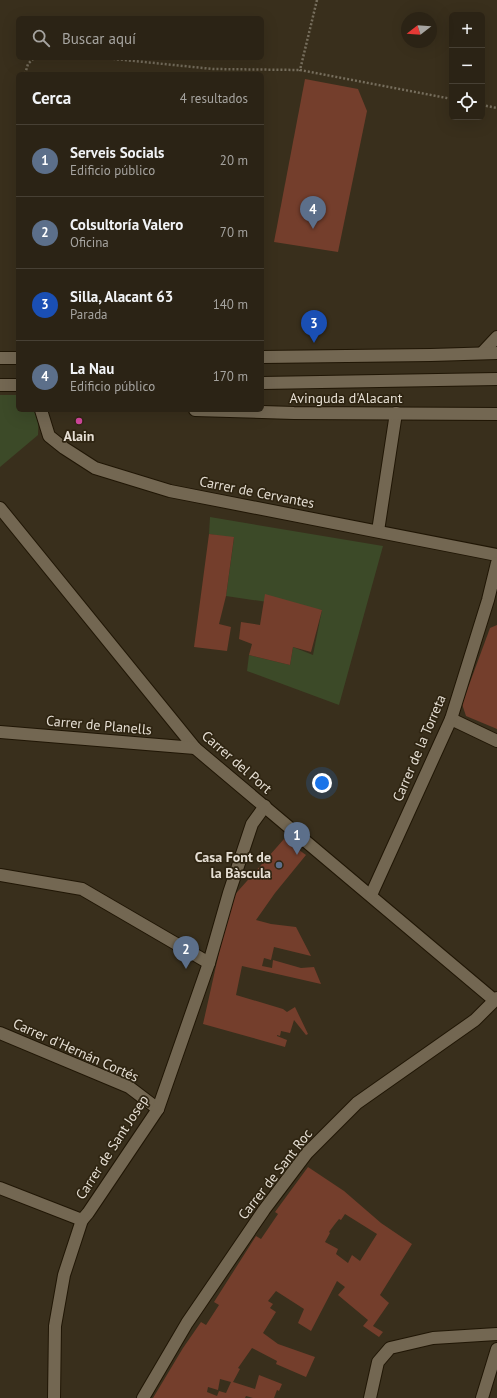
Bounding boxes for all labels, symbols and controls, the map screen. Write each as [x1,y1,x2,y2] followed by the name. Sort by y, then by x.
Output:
[401,12,437,48] north arrow
[449,12,485,120] map controls
[449,12,485,48] button: +
[16,16,264,60] search box
[30,27,52,49] icon: search
[62,29,136,48] text: Buscar aquí
[449,48,485,84] button: −
[449,84,485,120] button: locate
[32,87,71,109] text: Cerca
[180,90,248,107] text: 4 resultados
[70,143,164,162] text: Serveis Socials
[41,152,49,169] text: 1
[220,152,248,169] text: 20 m
[70,162,155,179] text: Edificio público
[300,196,326,229] pin: 4
[70,215,183,234] text: Colsultoría Valero
[41,224,49,241] text: 2
[220,224,248,241] text: 70 m
[70,234,109,251] text: Oficina
[70,287,173,306] text: Silla, Alacant 63
[41,296,49,313] text: 3
[213,296,248,313] text: 140 m
[70,306,108,323] text: Parada
[301,310,327,343] pin: 3
[70,359,114,378] text: La Nau
[41,368,49,385] text: 4
[213,368,248,385] text: 170 m
[70,378,155,395] text: Edificio público
[290,389,403,407] street label: Avinguda d'Alacant
[74,416,84,426] marker: Alain
[64,427,94,445] place label: Alain
[198,472,316,512] street label: Carrer de Cervantes
[388,692,450,804] street label: Carrer de la Torreta
[45,711,153,739] street label: Carrer de Planells
[198,727,276,798] street label: Carrer del Port
[312,773,332,793] your location
[284,822,310,855] pin: 1
[195,848,271,882] place label: Casa Font de la Bàscula
[274,860,284,870] marker: Casa Font de la Bàscula
[173,936,199,969] pin: 2
[10,1014,142,1086] street label: Carrer d'Hernán Cortés
[72,1091,152,1203] street label: Carrer de Sant Josep
[234,1125,316,1223] street label: Carrer de Sant Roc

